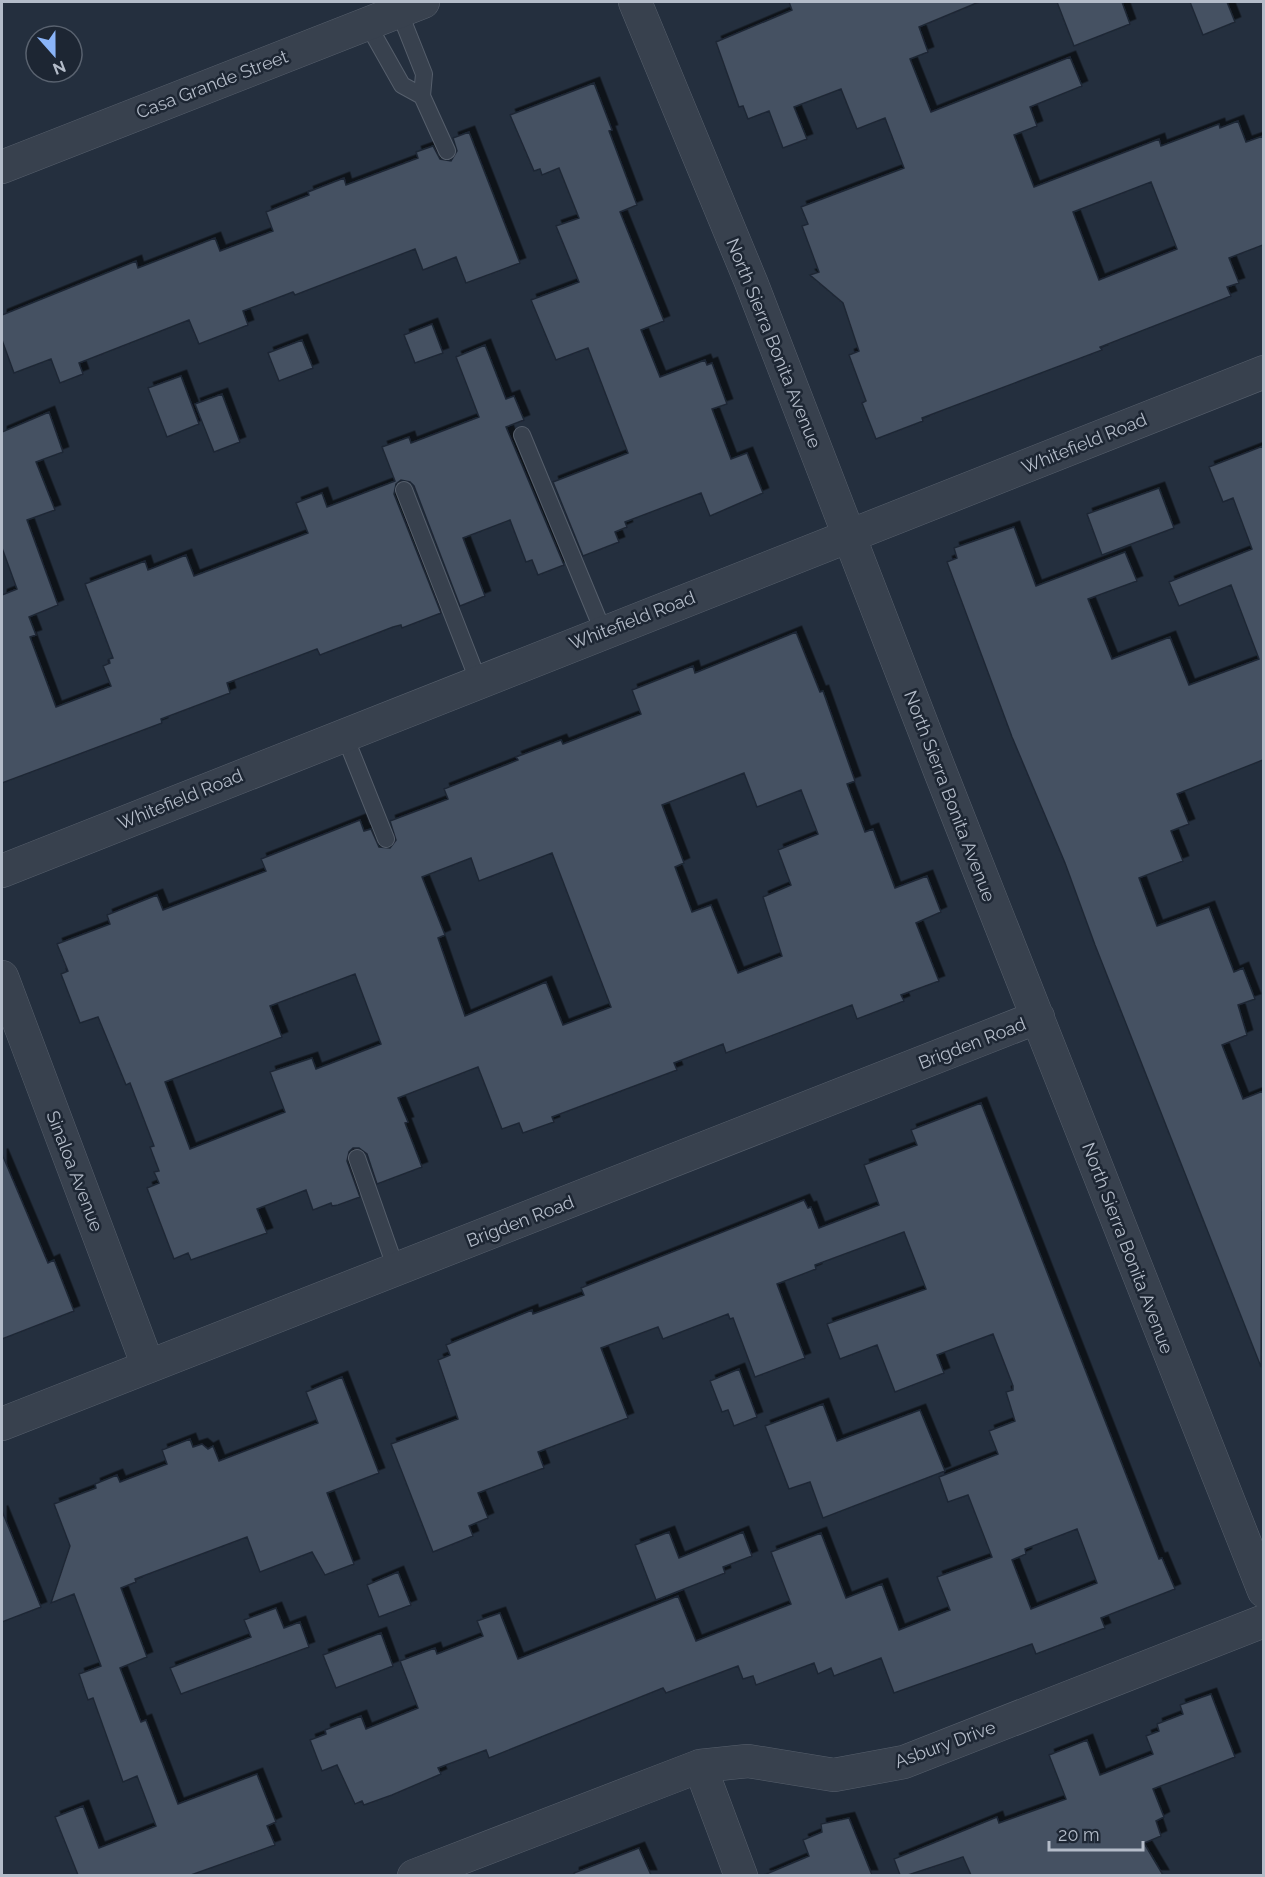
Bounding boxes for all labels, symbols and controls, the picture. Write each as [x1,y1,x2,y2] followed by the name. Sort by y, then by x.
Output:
[24,24,84,84] north arrow
[133,45,291,123] street label: Casa Grande Street
[50,56,68,79] text: N
[722,235,826,451] street label: North Sierra Bonita Avenue
[1018,408,1150,478] street label: Whitefield Road
[566,586,698,654] street label: Whitefield Road
[900,687,1000,905] street label: North Sierra Bonita Avenue
[114,764,246,834] street label: Whitefield Road
[915,1013,1029,1073] street label: Brigden Road
[42,1108,108,1235] street label: Sinaloa Avenue
[1078,1139,1178,1357] street label: North Sierra Bonita Avenue
[463,1191,577,1251] street label: Brigden Road
[892,1716,999,1772] street label: Asbury Drive
[1049,1814,1144,1852] scale bar
[1058,1824,1100,1845] text: 20 m

